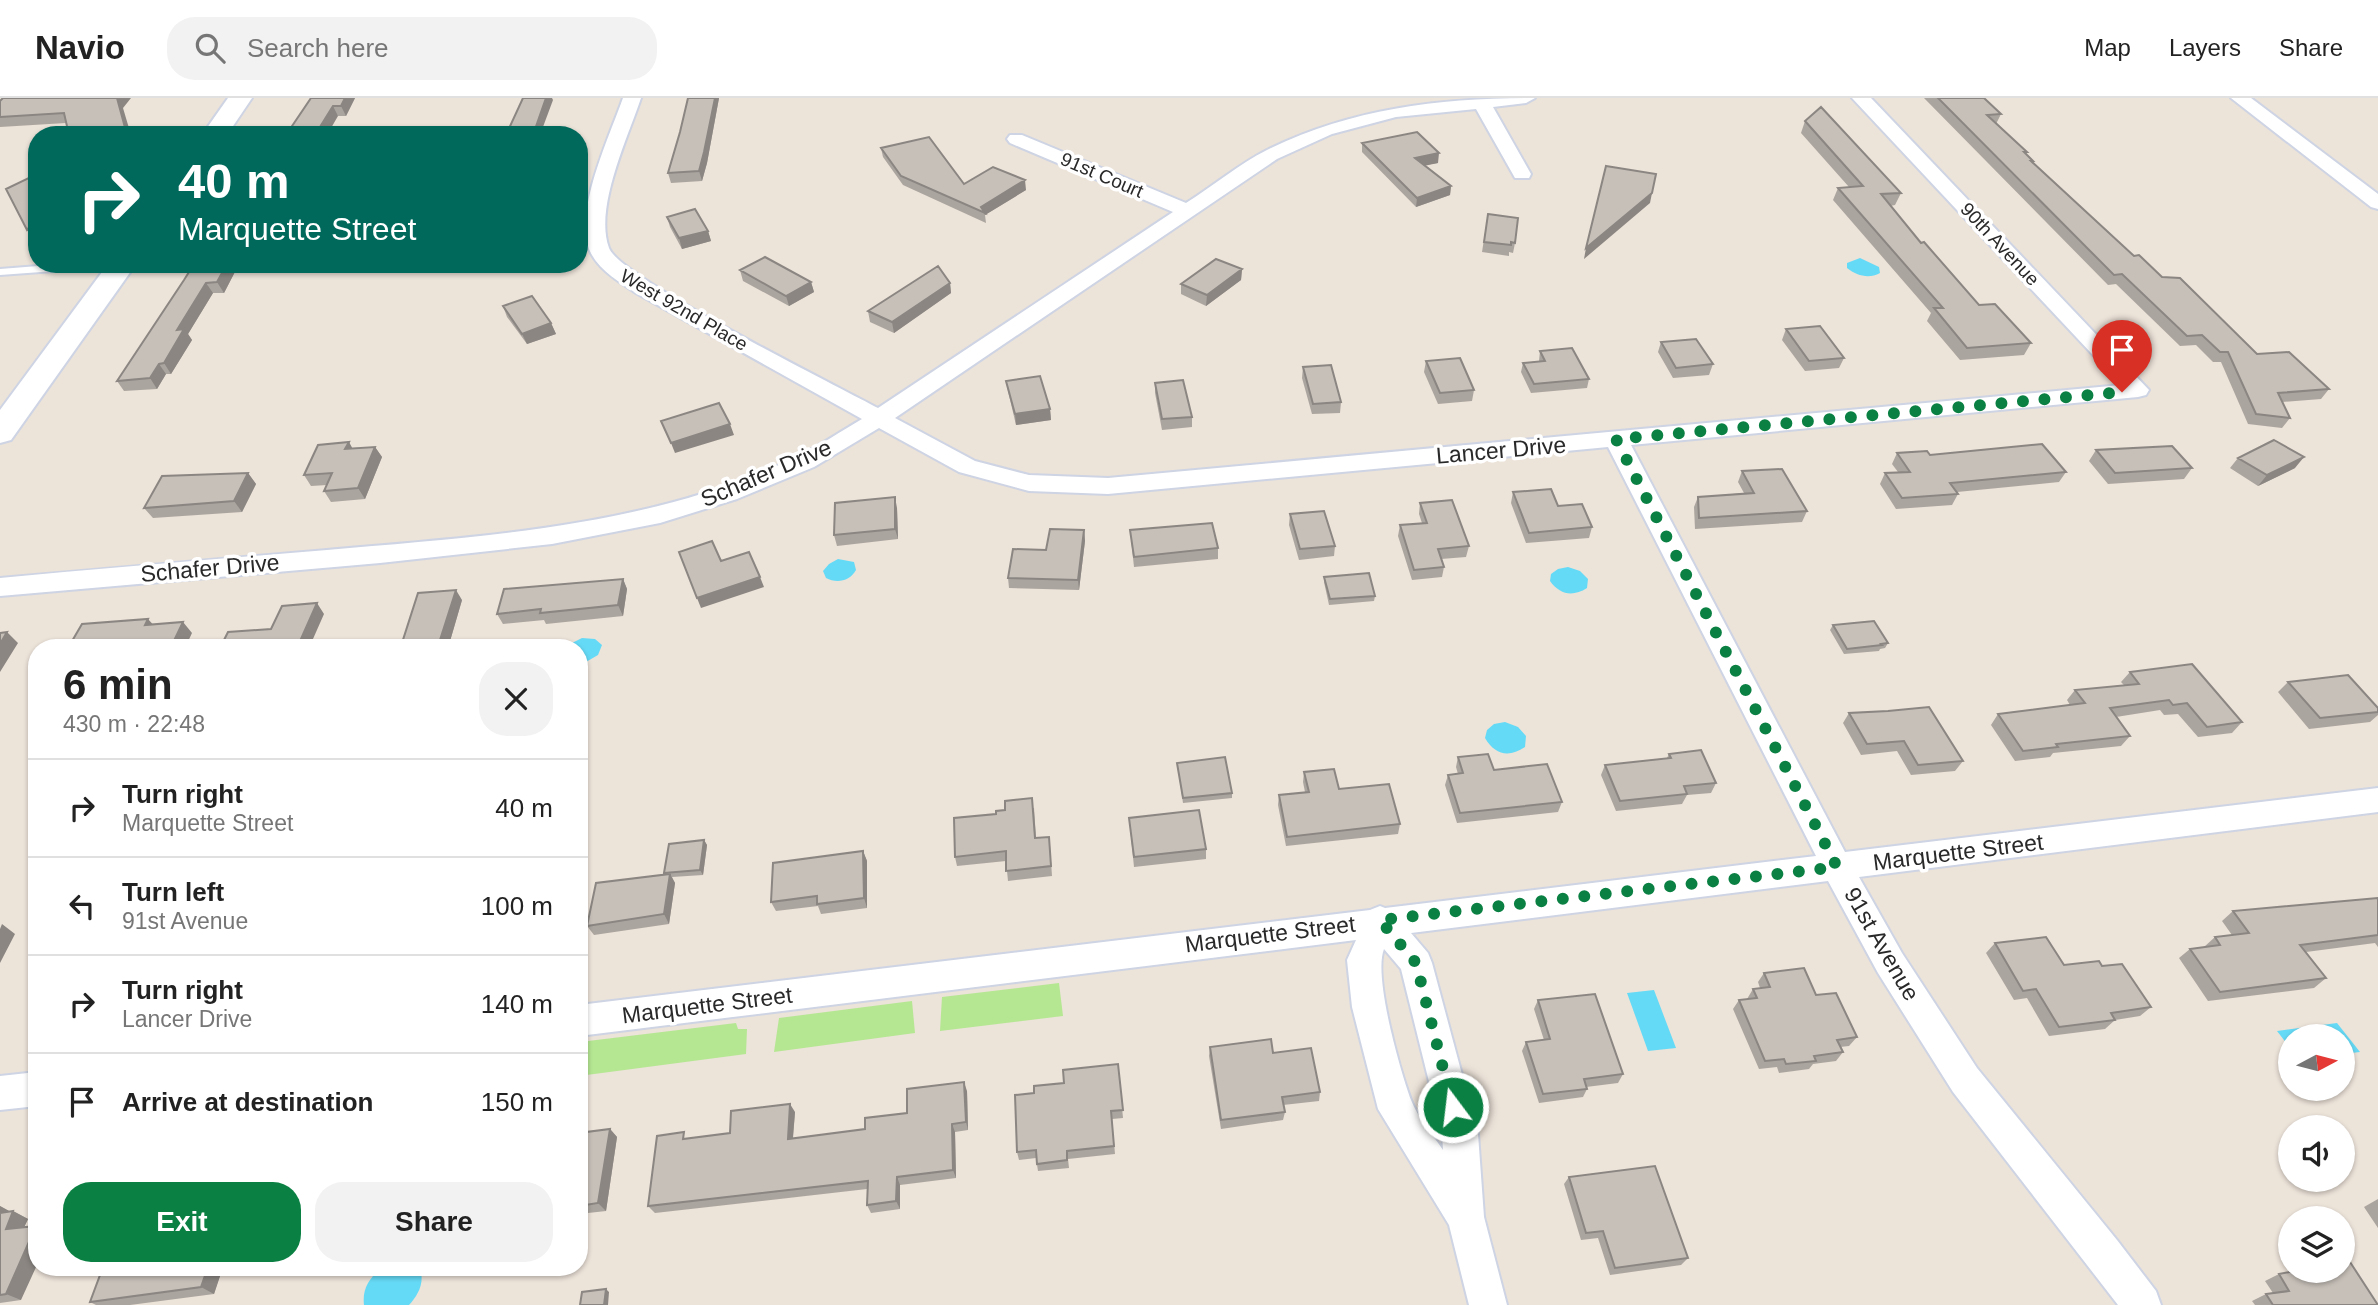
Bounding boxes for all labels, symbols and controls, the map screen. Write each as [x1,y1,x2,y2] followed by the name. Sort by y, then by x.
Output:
[167,17,657,80] search box
[35,29,125,66] text: Navio
[191,29,229,67] icon: search
[247,33,389,63] text: Search here
[2084,34,2131,61] text: Map
[2169,34,2241,61] text: Layers
[2279,34,2343,61] text: Share
[1058,148,1147,202] street label: 91st Court
[63,154,154,245] icon: right
[178,154,290,208] text: 40 m
[1956,198,2044,290] street label: 90th Avenue
[178,211,416,247] text: Marquette Street
[617,265,751,355] street label: West 92nd Place
[2092,320,2152,392] pin
[2103,331,2141,369] icon: arrive
[1435,431,1567,469] street label: Lancer Drive
[697,434,835,512] street label: Schafer Drive
[139,549,281,587] street label: Schafer Drive
[63,661,173,708] text: 6 min
[479,662,553,736] button: close
[63,711,205,737] text: 430 m · 22:48
[122,779,243,809] text: Turn right
[63,789,101,827] icon: right
[495,793,553,823] text: 40 m
[122,810,293,836] text: Marquette Street
[1871,829,2045,875] street label: Marquette Street
[122,877,224,907] text: Turn left
[1839,883,1925,1005] street label: 91st Avenue
[63,887,101,925] icon: left
[481,891,553,921] text: 100 m
[122,908,248,934] text: 91st Avenue
[1183,911,1357,957] street label: Marquette Street
[122,975,243,1005] text: Turn right
[620,982,794,1028] street label: Marquette Street
[63,985,101,1023] icon: right
[481,989,553,1019] text: 140 m
[122,1006,252,1032] text: Lancer Drive
[2278,1024,2356,1101] north arrow
[2278,1024,2355,1283] map controls
[1416,1070,1490,1144] position arrow
[63,1083,101,1121] icon: arrive
[122,1087,373,1117] text: Arrive at destination
[481,1087,553,1117] text: 150 m
[2278,1115,2355,1192] button: sound
[63,1182,301,1262] button: Exit
[315,1182,553,1262] button: Share
[2278,1206,2355,1283] button: layers

